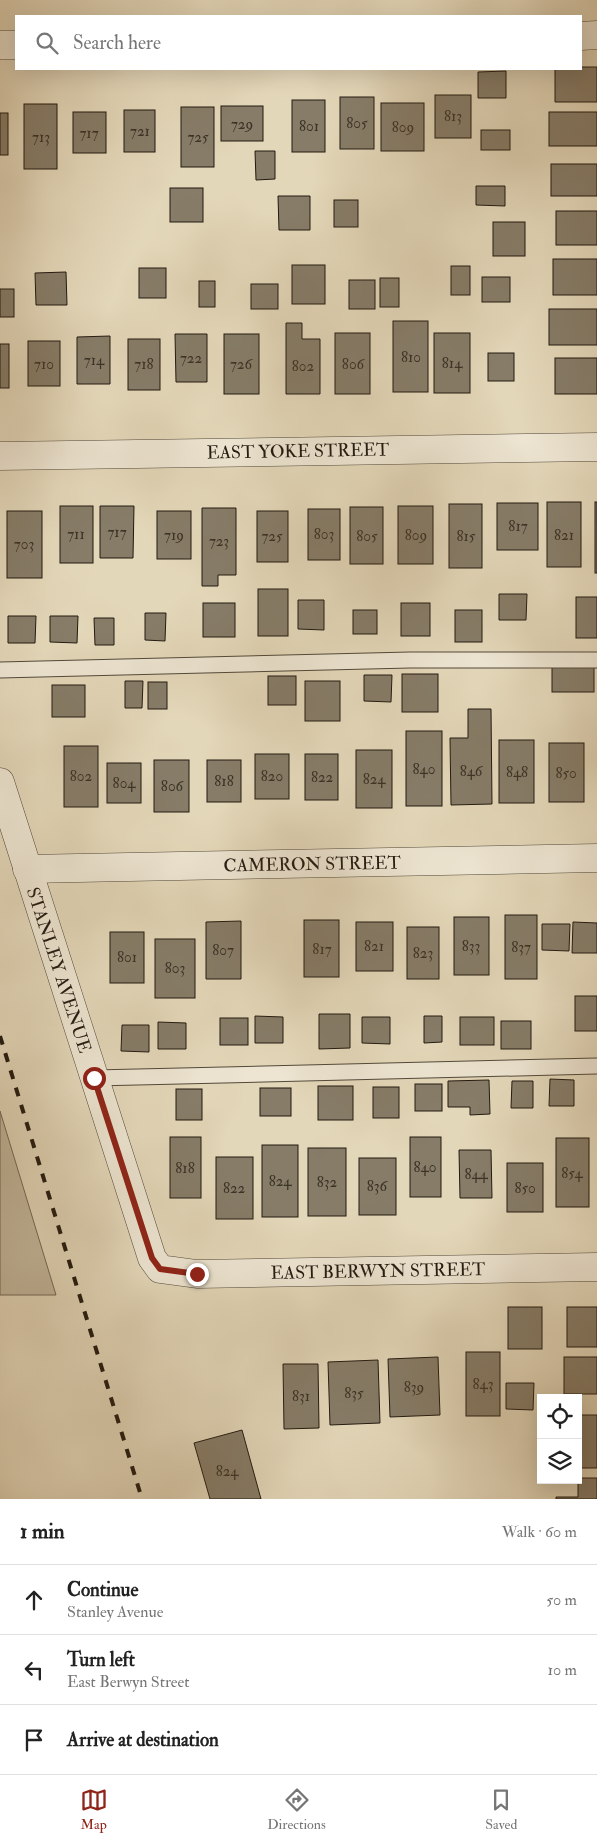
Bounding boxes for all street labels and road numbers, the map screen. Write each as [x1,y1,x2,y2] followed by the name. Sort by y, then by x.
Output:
[206,438,390,465] street label: EAST YOKE STREET
[223,851,401,878] street label: CAMERON STREET
[21,884,96,1056] street label: STANLEY AVENUE
[270,1258,486,1285] street label: EAST BERWYN STREET

